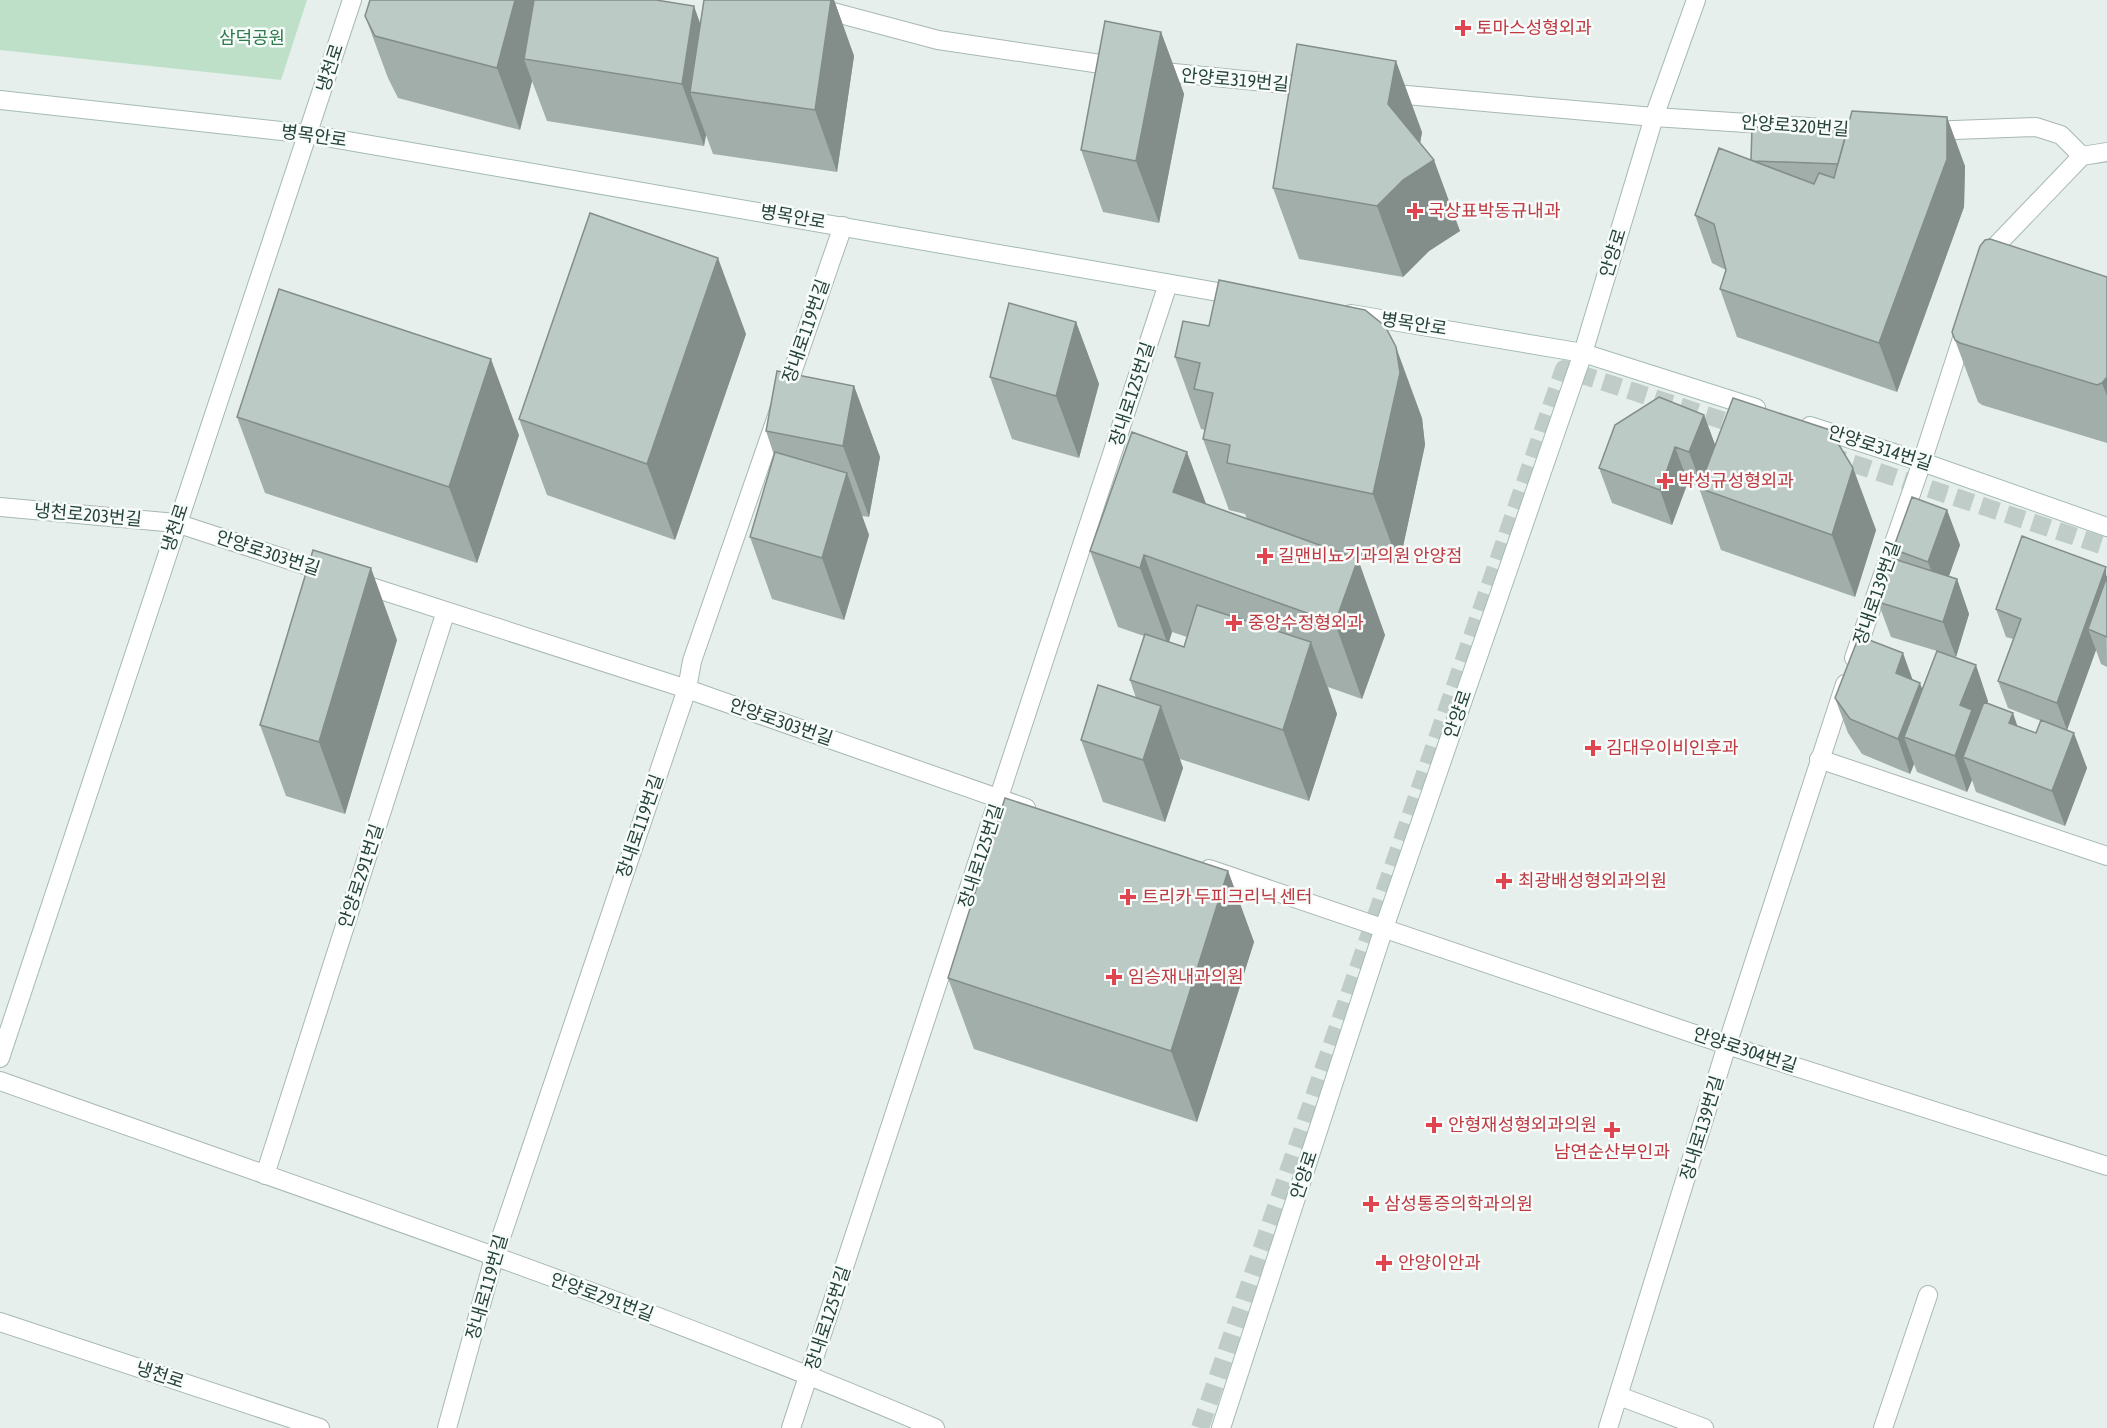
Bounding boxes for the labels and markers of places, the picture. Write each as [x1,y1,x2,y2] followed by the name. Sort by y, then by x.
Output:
[1476,17,1592,38] place label: 토마스성형외과
[1454,19,1472,37] marker: 토마스성형외과
[1428,200,1561,221] place label: 국상표박동규내과
[1406,202,1424,220] marker: 국상표박동규내과
[1678,470,1794,491] place label: 박성규성형외과
[1656,472,1674,490] marker: 박성규성형외과
[1278,545,1463,566] place label: 길맨비뇨기과의원 안양점
[1256,547,1274,565] marker: 길맨비뇨기과의원 안양점
[1248,612,1364,633] place label: 중앙수정형외과
[1225,614,1243,632] marker: 중앙수정형외과
[1606,737,1739,758] place label: 김대우이비인후과
[1584,739,1602,757] marker: 김대우이비인후과
[1518,870,1667,891] place label: 최광배성형외과의원
[1495,872,1513,890] marker: 최광배성형외과의원
[1142,886,1313,907] place label: 트리카 두피크리닉 센터
[1119,888,1137,906] marker: 트리카 두피크리닉 센터
[1128,966,1244,987] place label: 임승재내과의원
[1105,968,1123,986] marker: 임승재내과의원
[1448,1114,1597,1135] place label: 안형재성형외과의원
[1425,1116,1443,1134] marker: 안형재성형외과의원
[1603,1121,1621,1139] marker: 남연순산부인과
[1554,1141,1670,1162] place label: 남연순산부인과
[1384,1193,1533,1214] place label: 삼성통증의학과의원
[1362,1195,1380,1213] marker: 삼성통증의학과의원
[1398,1252,1481,1273] place label: 안양이안과
[1375,1254,1393,1272] marker: 안양이안과

